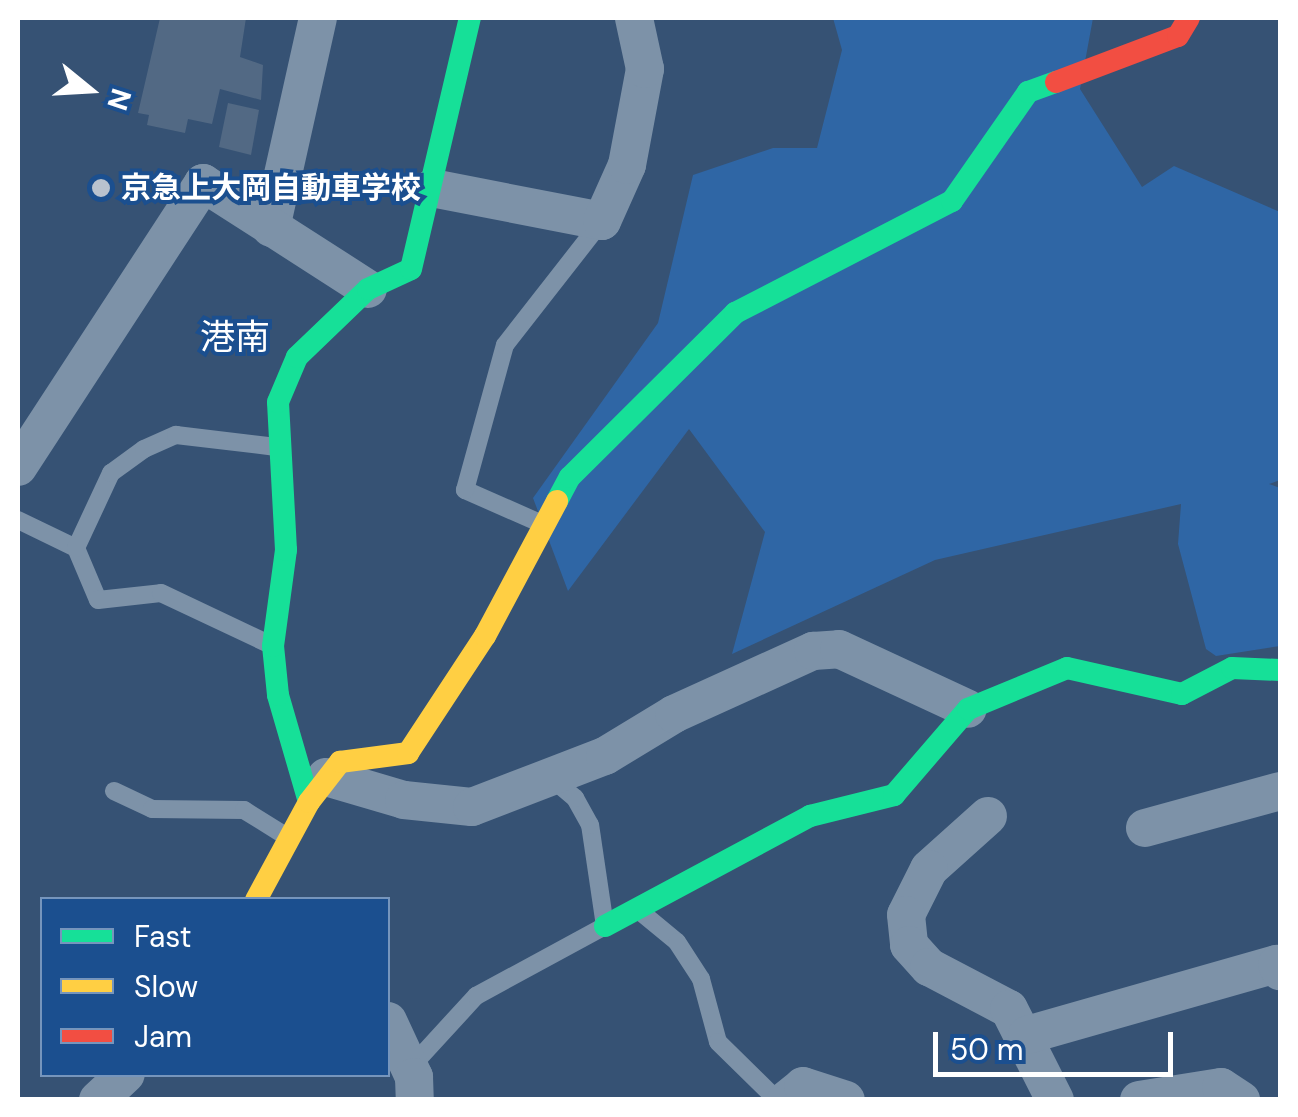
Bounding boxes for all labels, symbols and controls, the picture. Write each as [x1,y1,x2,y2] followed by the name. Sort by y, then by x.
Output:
[40,40,140,140] north arrow
[98,84,140,115] text: N
[121,170,421,206] place label: 京急上大岡自動車学校
[90,177,112,199] marker: 京急上大岡自動車学校
[200,316,270,358] district label: 港南
[40,897,390,1077] legend
[134,917,192,956] text: Fast
[134,967,198,1006] text: Slow
[938,1012,1178,1074] scale bar
[134,1017,192,1056] text: Jam
[950,1030,1024,1069] text: 50 m

